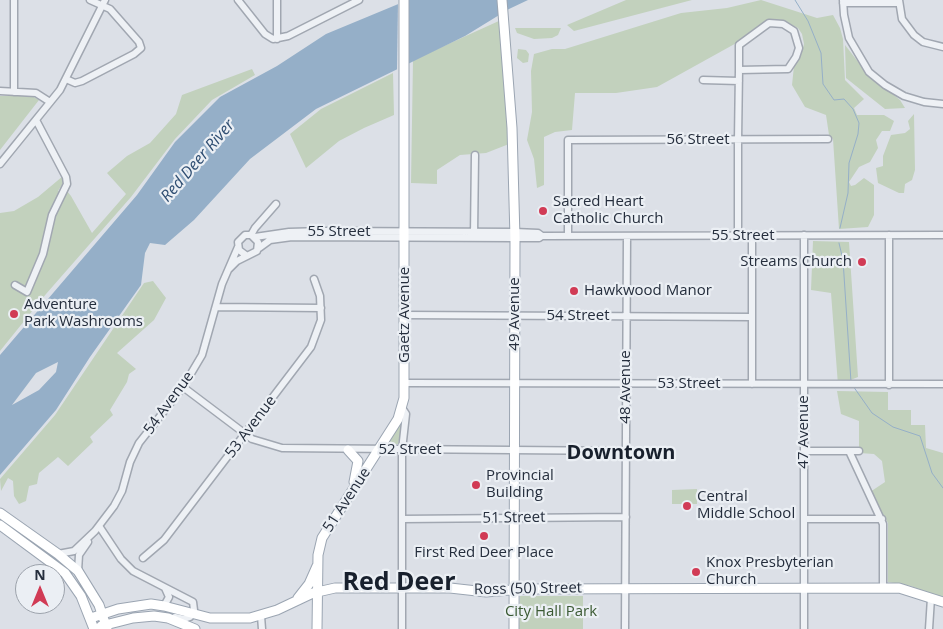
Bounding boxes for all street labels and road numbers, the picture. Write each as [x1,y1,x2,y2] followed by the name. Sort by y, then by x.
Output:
[667,131,729,149] street label: 56 Street
[308,223,370,241] street label: 55 Street
[712,227,774,245] street label: 55 Street
[396,267,414,363] street label: Gaetz Avenue
[506,277,524,351] street label: 49 Avenue
[547,307,609,325] street label: 54 Street
[617,350,635,424] street label: 48 Avenue
[140,368,198,438] street label: 54 Avenue
[658,375,720,393] street label: 53 Street
[222,392,280,462] street label: 53 Avenue
[795,395,813,469] street label: 47 Avenue
[379,441,441,459] street label: 52 Street
[319,464,375,536] street label: 51 Avenue
[482,508,546,528] street label: 51 Street
[474,579,582,599] street label: Ross (50) Street

